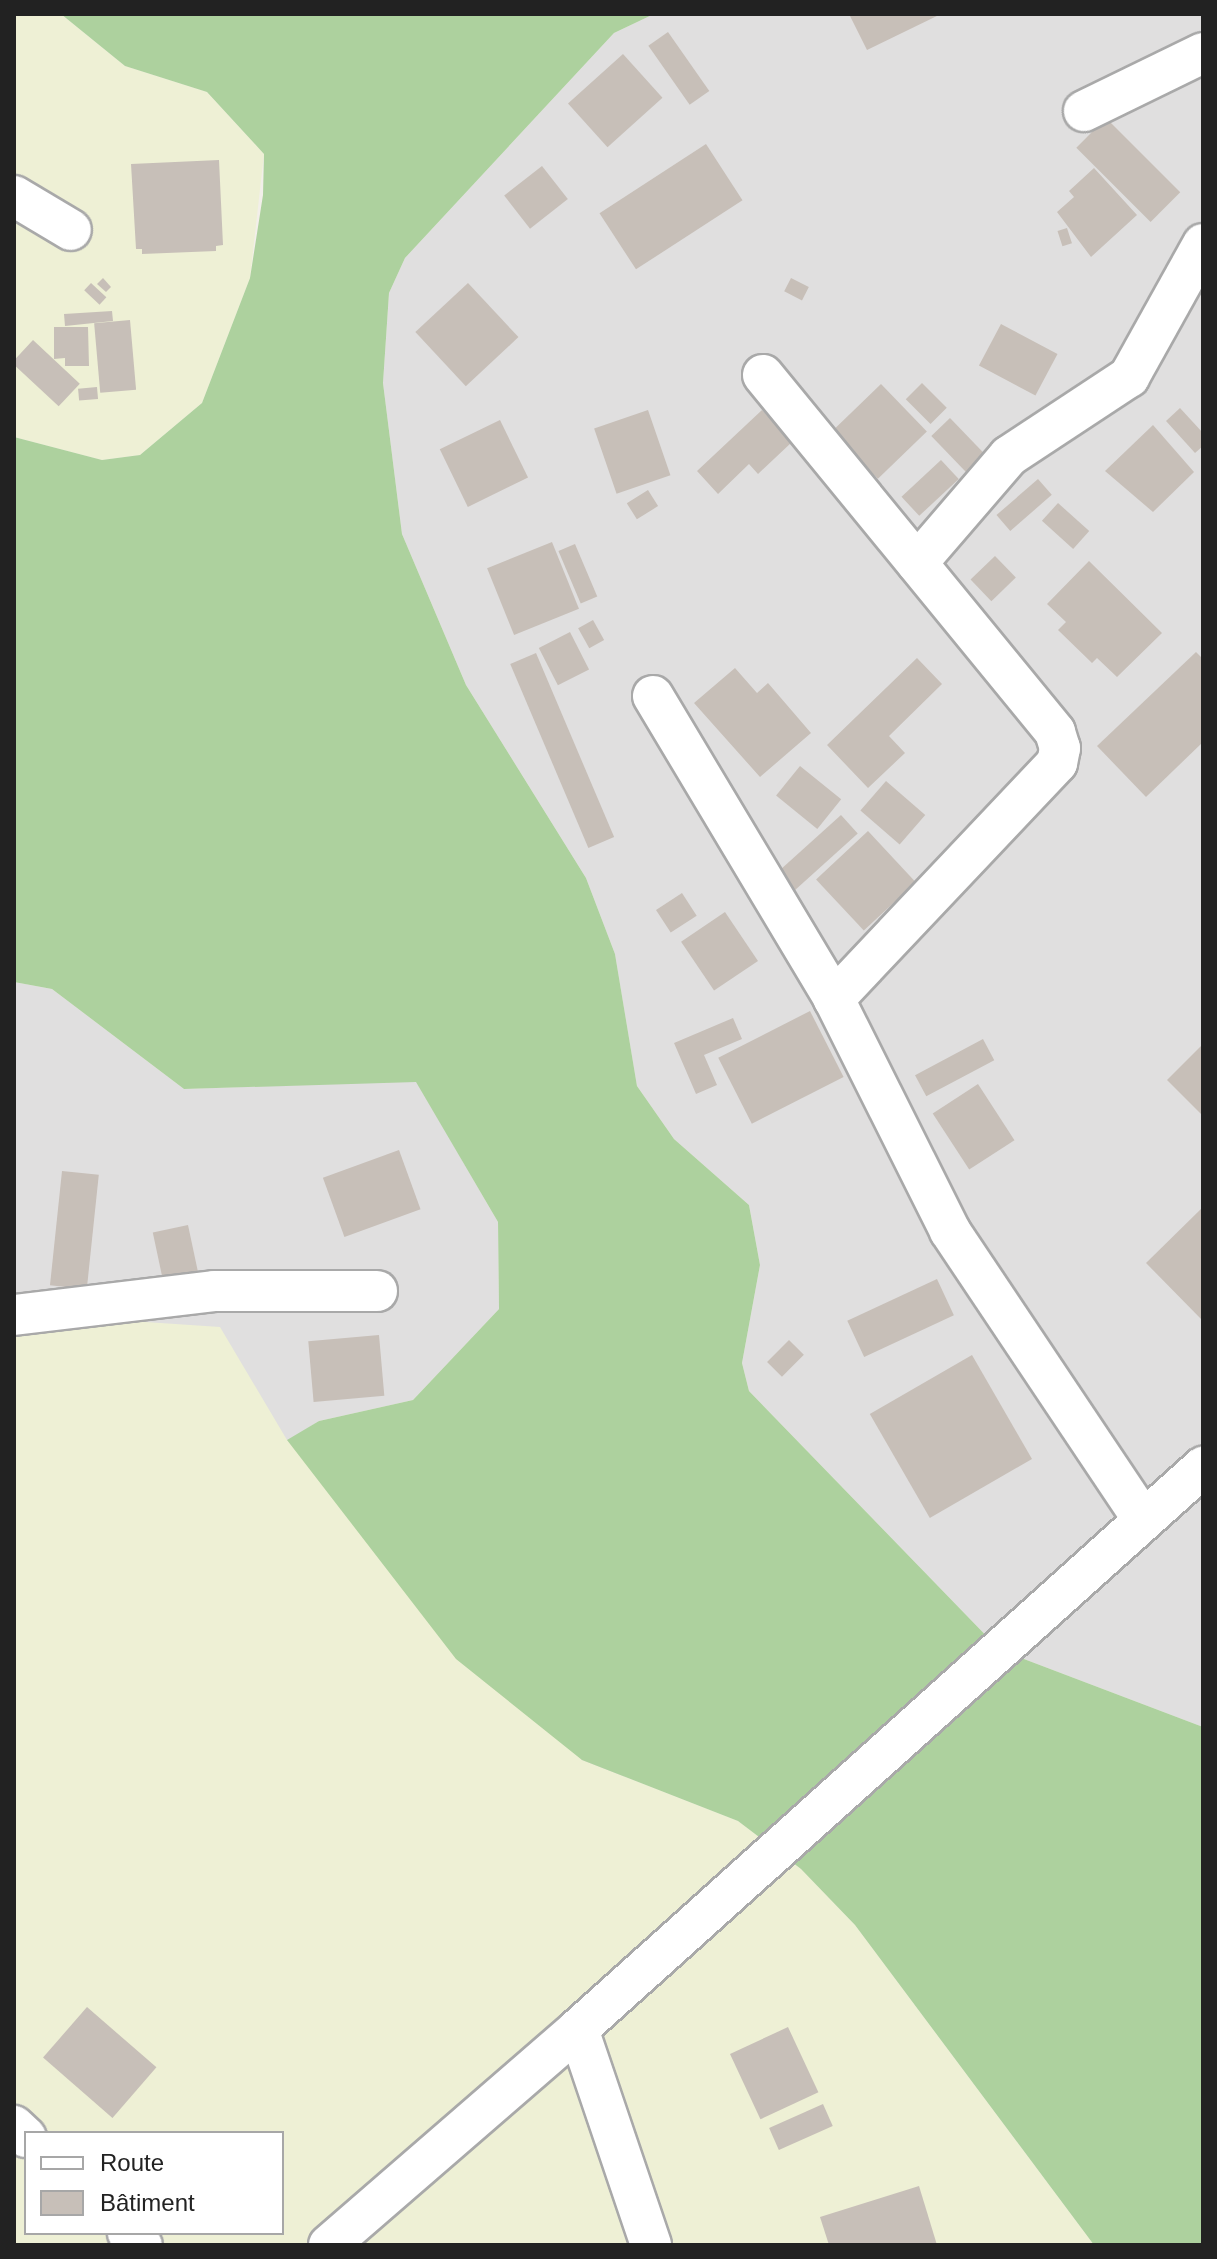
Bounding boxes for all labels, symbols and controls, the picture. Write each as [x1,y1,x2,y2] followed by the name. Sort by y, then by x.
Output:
[24,2131,284,2235] legend
[100,2149,164,2176] text: Route
[100,2189,195,2216] text: Bâtiment

